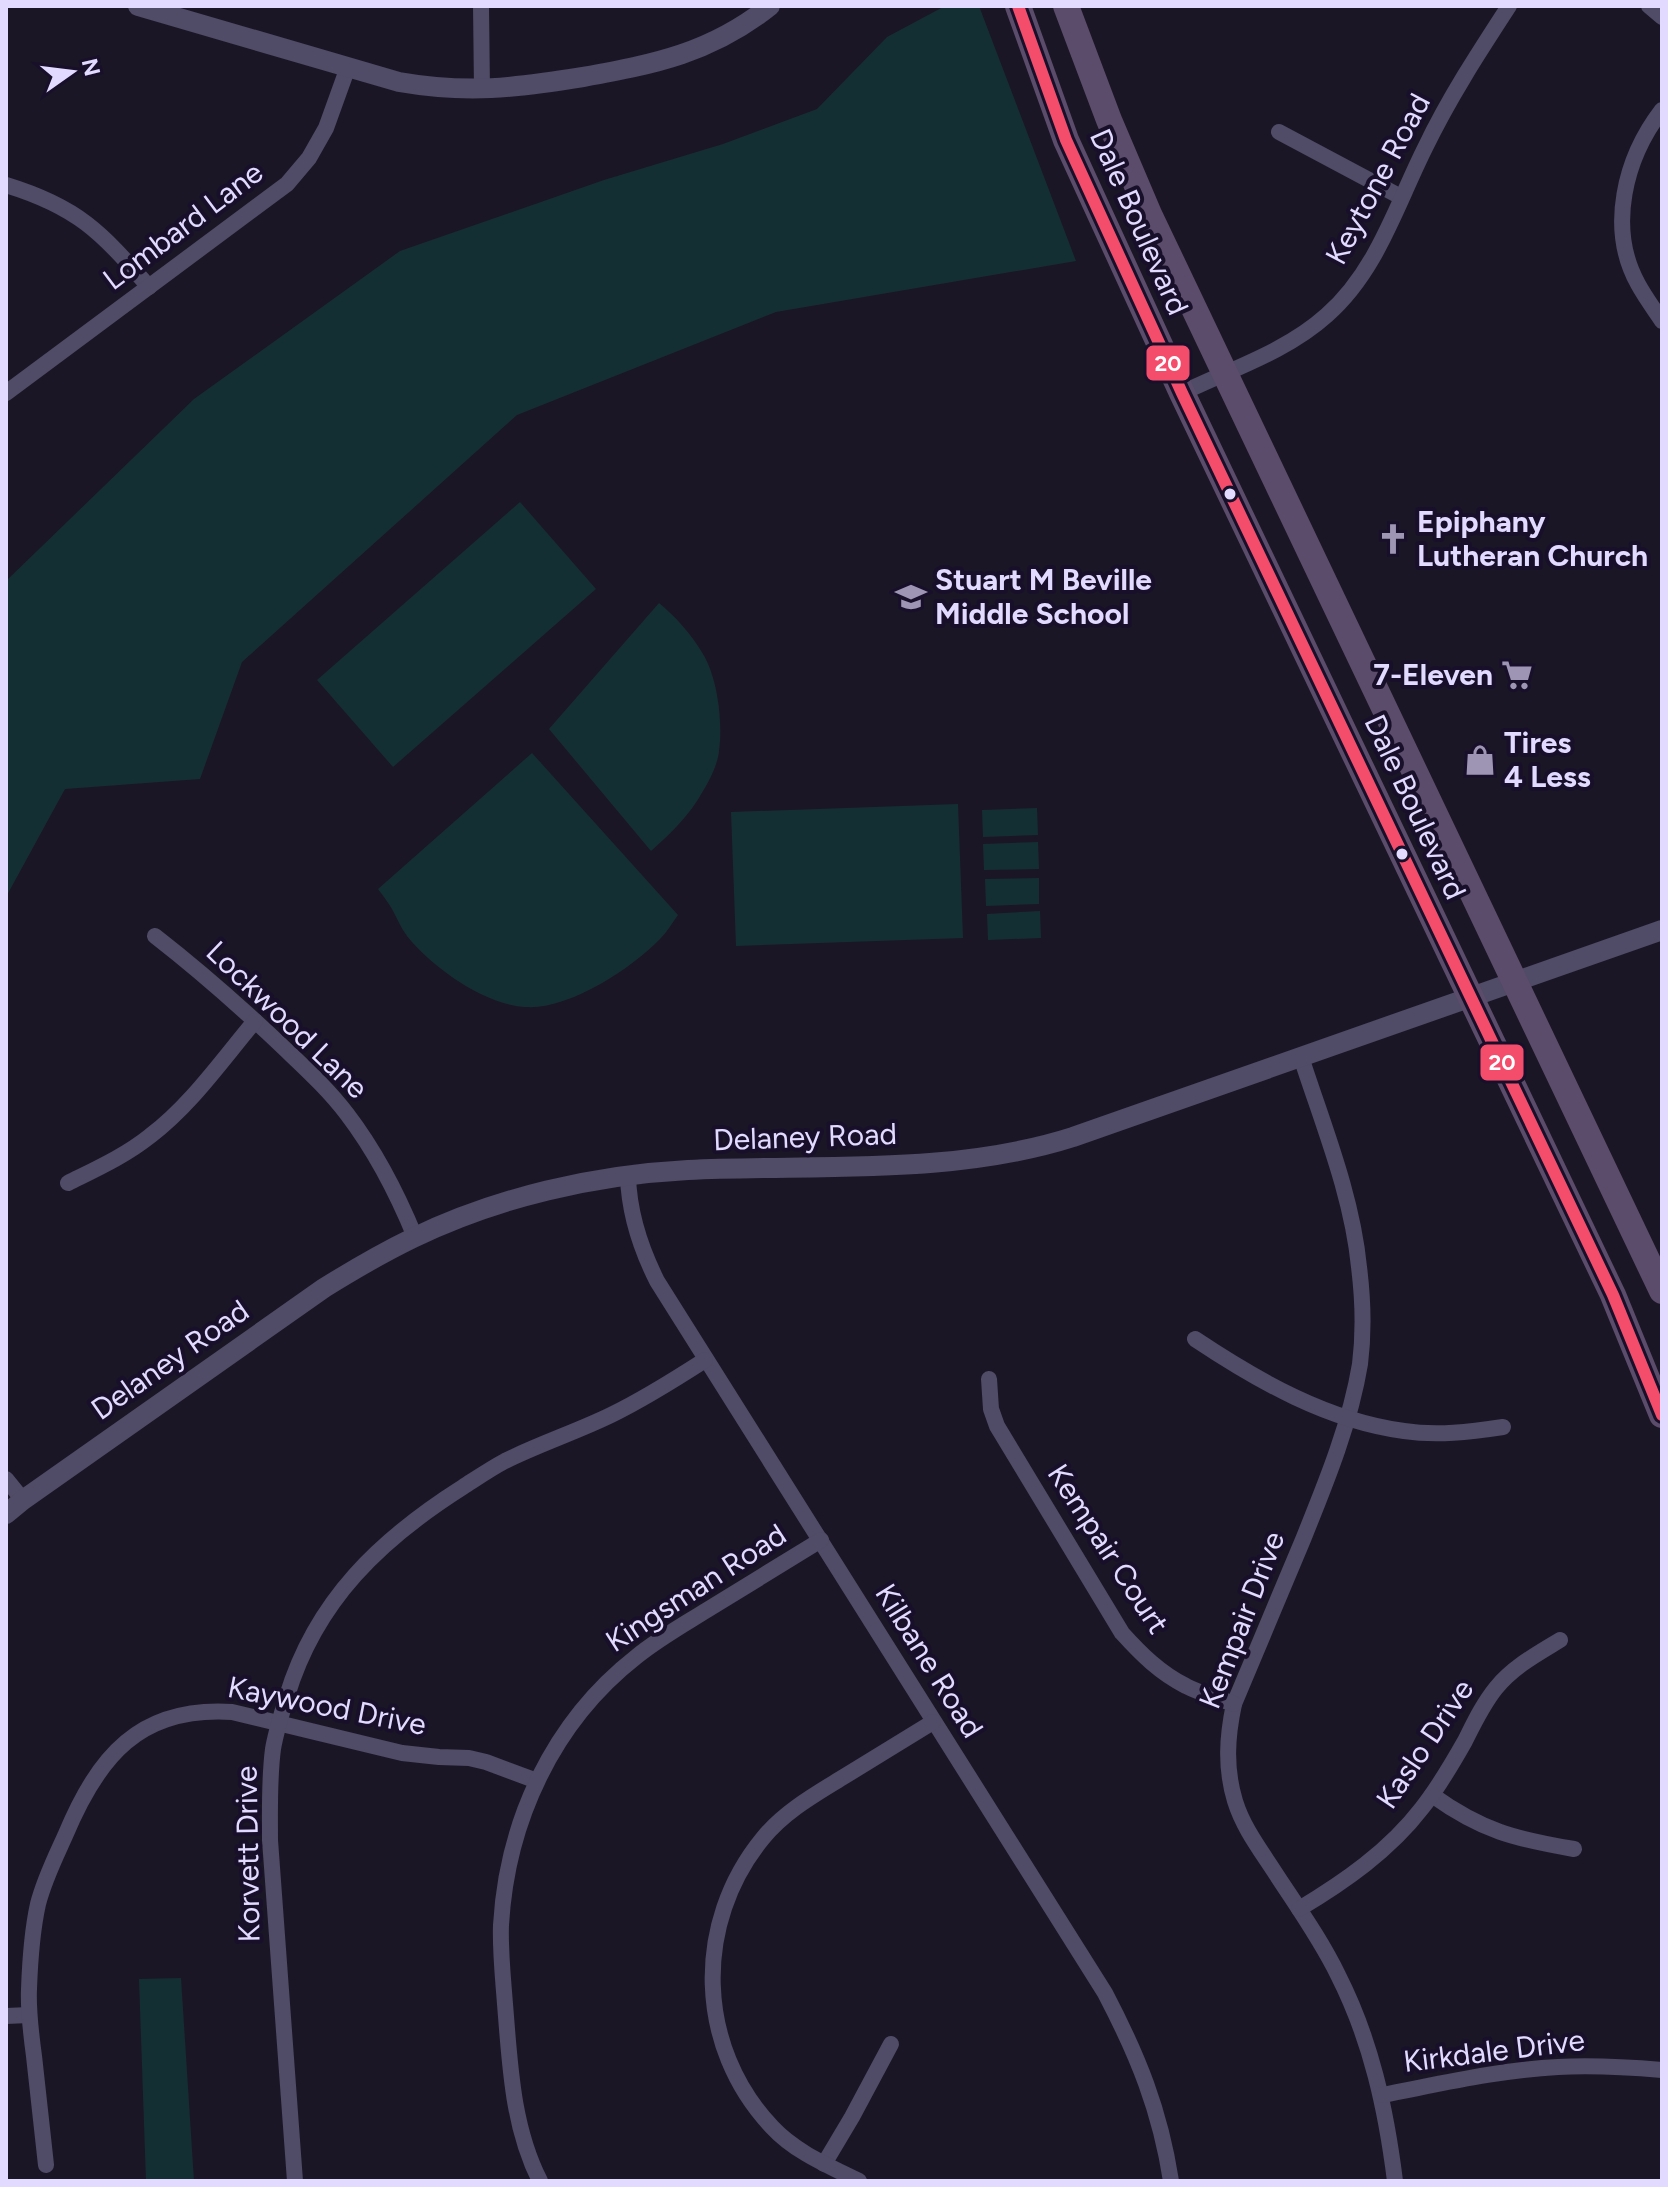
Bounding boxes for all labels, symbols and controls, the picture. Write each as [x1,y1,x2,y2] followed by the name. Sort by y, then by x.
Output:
[32,32,112,112] north arrow
[76,56,106,79] text: N
[1317,87,1438,270] street label: Keytone Road
[1082,123,1197,321] street label: Dale Boulevard
[95,153,270,298] street label: Lombard Lane
[1145,344,1191,382] line badge: 20
[1155,350,1182,377] text: 20
[1222,486,1238,502] unlabelled marker
[1417,503,1648,574] place label: Epiphany Lutheran Church
[1376,522,1410,556] church icon: Epiphany Lutheran Church
[935,561,1152,632] place label: Stuart M Beville Middle School
[894,580,928,614] school or university icon: Stuart M Beville Middle School
[1373,656,1493,693] place label: 7-Eleven
[1500,658,1534,692] supermarket icon: 7-Eleven
[1356,708,1474,905] street label: Dale Boulevard
[1504,724,1591,795] place label: Tires 4 Less
[1463,743,1497,777] shop icon: Tires 4 Less
[1394,846,1410,862] unlabelled marker
[199,933,376,1106] street label: Lockwood Lane
[1479,1043,1525,1082] line badge: 20
[1489,1049,1516,1076] text: 20
[712,1115,898,1158] street label: Delaney Road
[84,1292,256,1427] street label: Delaney Road
[1040,1457,1177,1640] street label: Kempair Court
[599,1516,793,1660] street label: Kingsman Road
[1191,1526,1292,1714] street label: Kempair Drive
[868,1577,991,1744] street label: Kilbane Road
[225,1668,429,1743] street label: Kaywood Drive
[1368,1672,1481,1815] street label: Kaslo Drive
[227,1765,268,1943] street label: Korvett Drive
[1401,2021,1587,2080] street label: Kirkdale Drive

